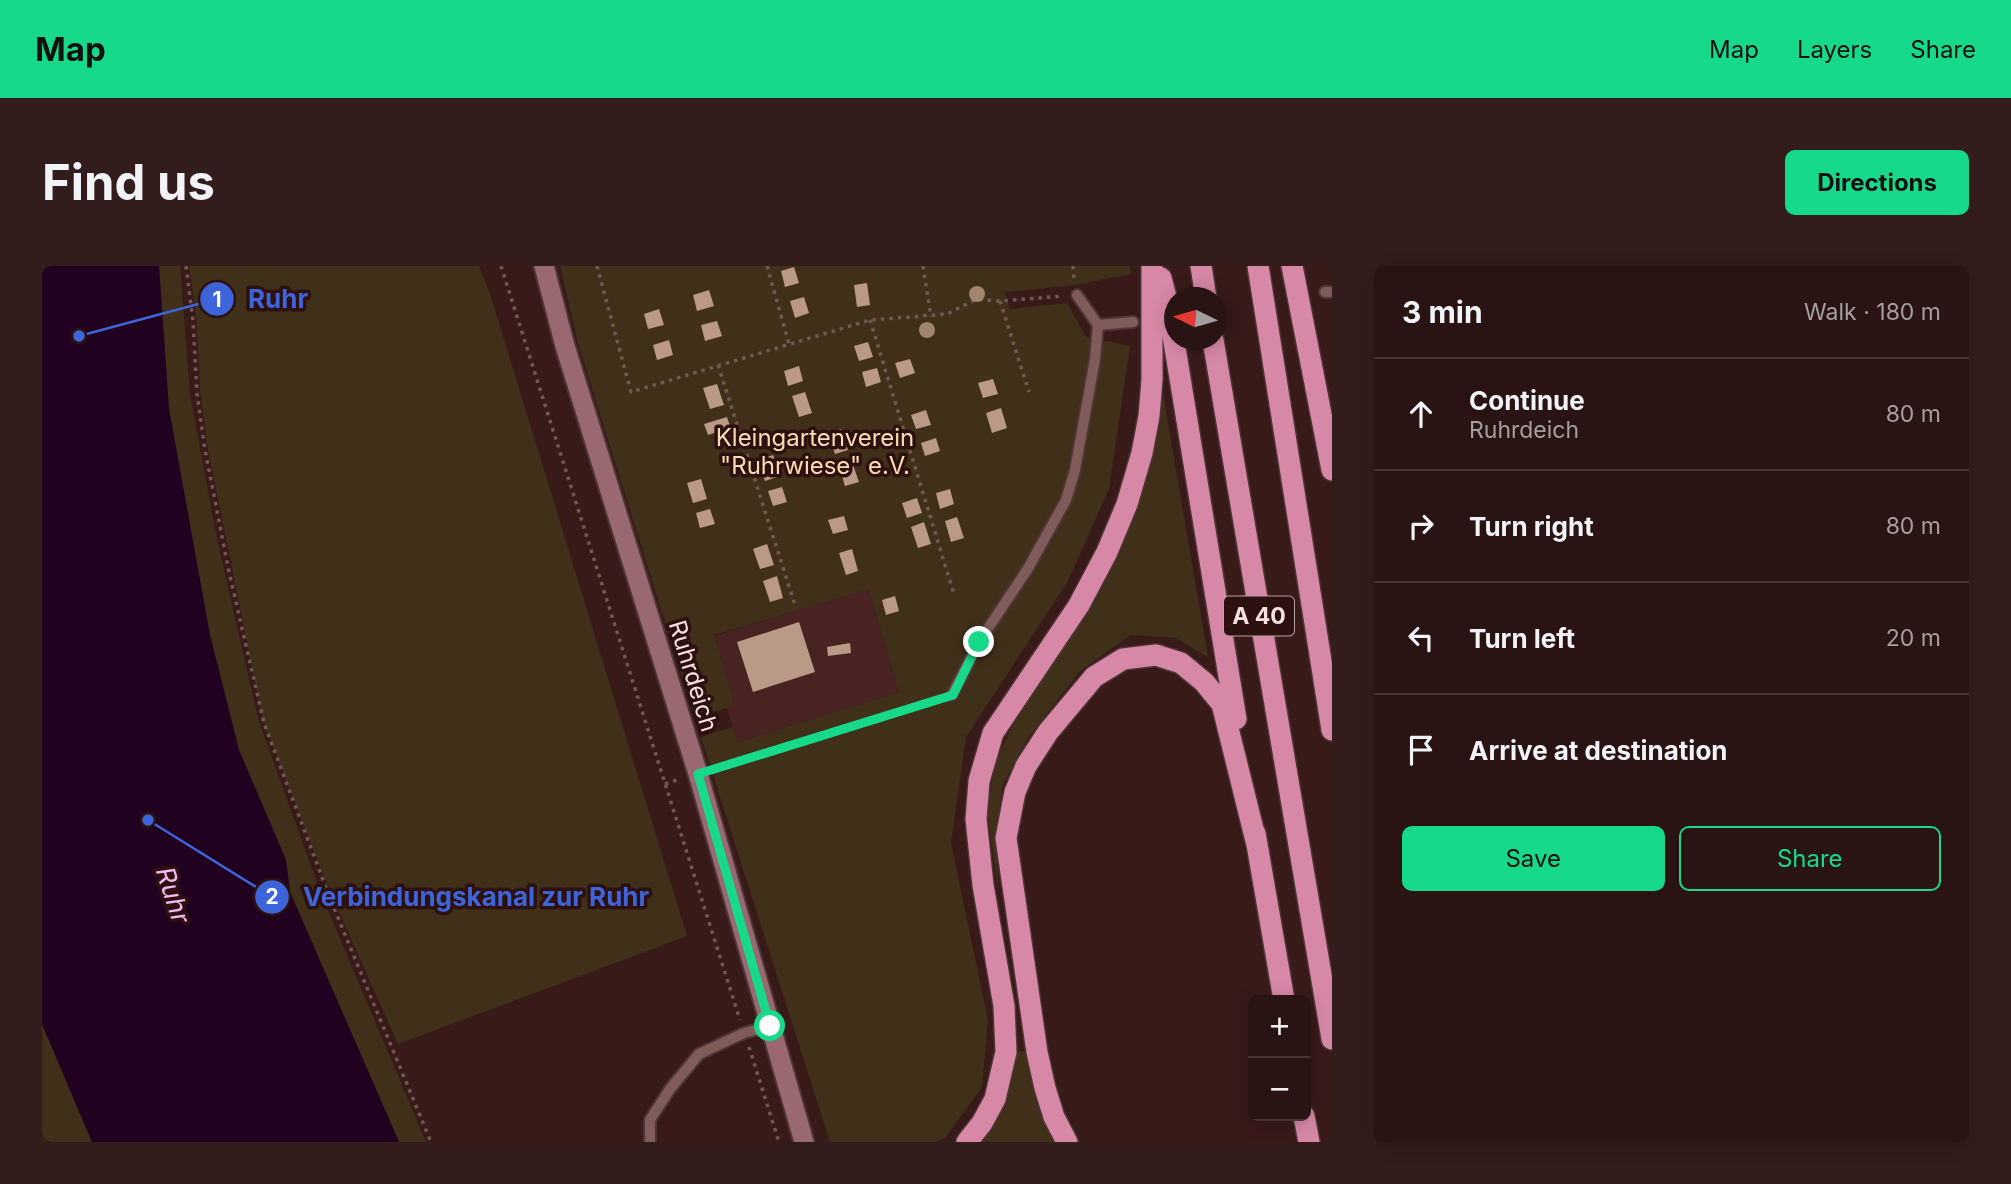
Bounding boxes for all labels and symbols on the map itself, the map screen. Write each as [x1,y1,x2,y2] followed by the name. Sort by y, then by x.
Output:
[199,276,322,323] callout: Ruhr
[248,283,308,314] text: Ruhr
[212,287,222,312] text: 1
[1164,287,1227,350] north arrow
[716,423,914,480] park label: Kleingartenverein "Ruhrwiese" e.V.
[1224,596,1294,636] road number: A 40
[663,617,724,735] street label: Ruhrdeich
[963,626,994,657] route end
[150,863,197,928] water label: Ruhr
[254,873,663,920] callout: Verbindungskanal zur Ruhr
[303,881,650,912] text: Verbindungskanal zur Ruhr
[265,884,279,909] text: 2
[754,1010,785,1041] route start

